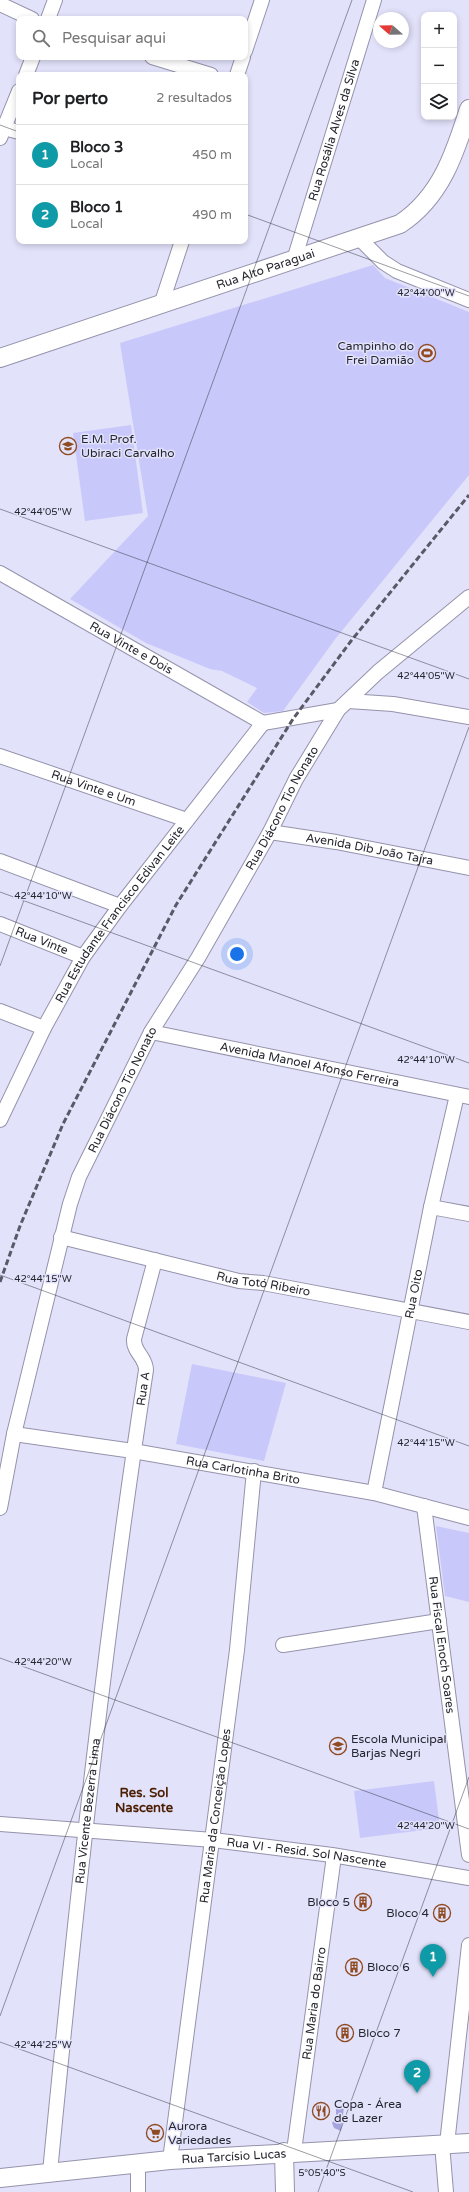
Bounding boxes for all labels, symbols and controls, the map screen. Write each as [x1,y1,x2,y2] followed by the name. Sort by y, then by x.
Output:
[373,12,409,48] north arrow
[421,12,457,120] map controls
[421,12,457,48] button: +
[16,16,248,60] search box
[30,27,52,49] icon: search
[62,29,166,47] text: Pesquisar aqui
[421,48,457,84] button: −
[306,57,362,203] street label: Rua Rosália Alves da Silva
[421,84,457,120] button: layers
[32,88,108,109] text: Por perto
[156,90,232,106] text: 2 resultados
[70,138,124,156] text: Bloco 3
[41,147,49,163] text: 1
[192,147,232,163] text: 450 m
[70,156,103,172] text: Local
[70,198,124,216] text: Bloco 1
[41,207,49,223] text: 2
[192,207,232,223] text: 490 m
[70,216,103,232] text: Local
[214,246,317,292] street label: Rua Alto Paraguai
[397,287,455,299] text: 42°44'00"W
[337,339,414,367] place label: Campinho do Frei Damião
[417,343,437,363] sports icon: Campinho do Frei Damião
[81,432,175,460] place label: E.M. Prof. Ubiraci Carvalho
[58,436,78,456] school or university icon: E.M. Prof. Ubiraci Carvalho
[14,506,72,518] text: 42°44'05"W
[87,619,175,677] street label: Rua Vinte e Dois
[397,670,455,682] text: 42°44'05"W
[243,744,321,872] street label: Rua Diácono Tio Nonato
[50,767,138,809] street label: Rua Vinte e Um
[52,823,187,1005] street label: Rua Estudante Francisco Edivan Leite
[305,831,435,868] street label: Avenida Dib João Tajra
[14,890,72,902] text: 42°44'10"W
[13,924,70,957] street label: Rua Vinte
[227,944,247,964] your location
[85,1024,160,1155] street label: Rua Diácono Tio Nonato
[219,1039,401,1090] street label: Avenida Manoel Afonso Ferreira
[397,1054,455,1066] text: 42°44'10"W
[402,1268,425,1320] street label: Rua Oito
[215,1269,312,1299] street label: Rua Totó Ribeiro
[14,1273,72,1285] text: 42°44'15"W
[134,1370,153,1407] street label: Rua A
[397,1437,455,1449] text: 42°44'15"W
[185,1453,301,1487] street label: Rua Carlotinha Brito
[426,1575,458,1715] street label: Rua Fiscal Enoch Soares
[14,1656,72,1668] text: 42°44'20"W
[197,1728,234,1904] street label: Rua Maria da Conceição Lopes
[351,1732,447,1760] place label: Escola Municipal Barjas Negri
[328,1736,348,1756] school or university icon: Escola Municipal Barjas Negri
[73,1737,103,1884] street label: Rua Vicente Bezerra Lima
[115,1785,174,1816] district label: Res. Sol Nascente
[397,1820,455,1832] text: 42°44'20"W
[226,1835,388,1871] street label: Rua VI - Resid. Sol Nascente
[353,1892,373,1912] building icon: Bloco 5
[307,1895,350,1909] place label: Bloco 5
[432,1903,452,1923] building icon: Bloco 4
[386,1906,429,1920] place label: Bloco 4
[420,1944,446,1977] pin: 1
[299,1946,329,2061] street label: Rua Maria do Bairro
[344,1957,364,1977] building icon: Bloco 6
[367,1960,410,1974] place label: Bloco 6
[335,2023,355,2043] building icon: Bloco 7
[358,2026,401,2040] place label: Bloco 7
[14,2039,72,2051] text: 42°44'25"W
[404,2060,430,2093] pin: 2
[334,2097,402,2125] place label: Copa - Área de Lazer
[311,2101,331,2121] restaurant icon: Copa - Área de Lazer
[168,2119,231,2147] place label: Aurora Variedades
[145,2123,165,2143] supermarket icon: Aurora Variedades
[181,2146,287,2166] street label: Rua Tarcísio Lucas
[298,2167,346,2179] text: 5°05'40"S

